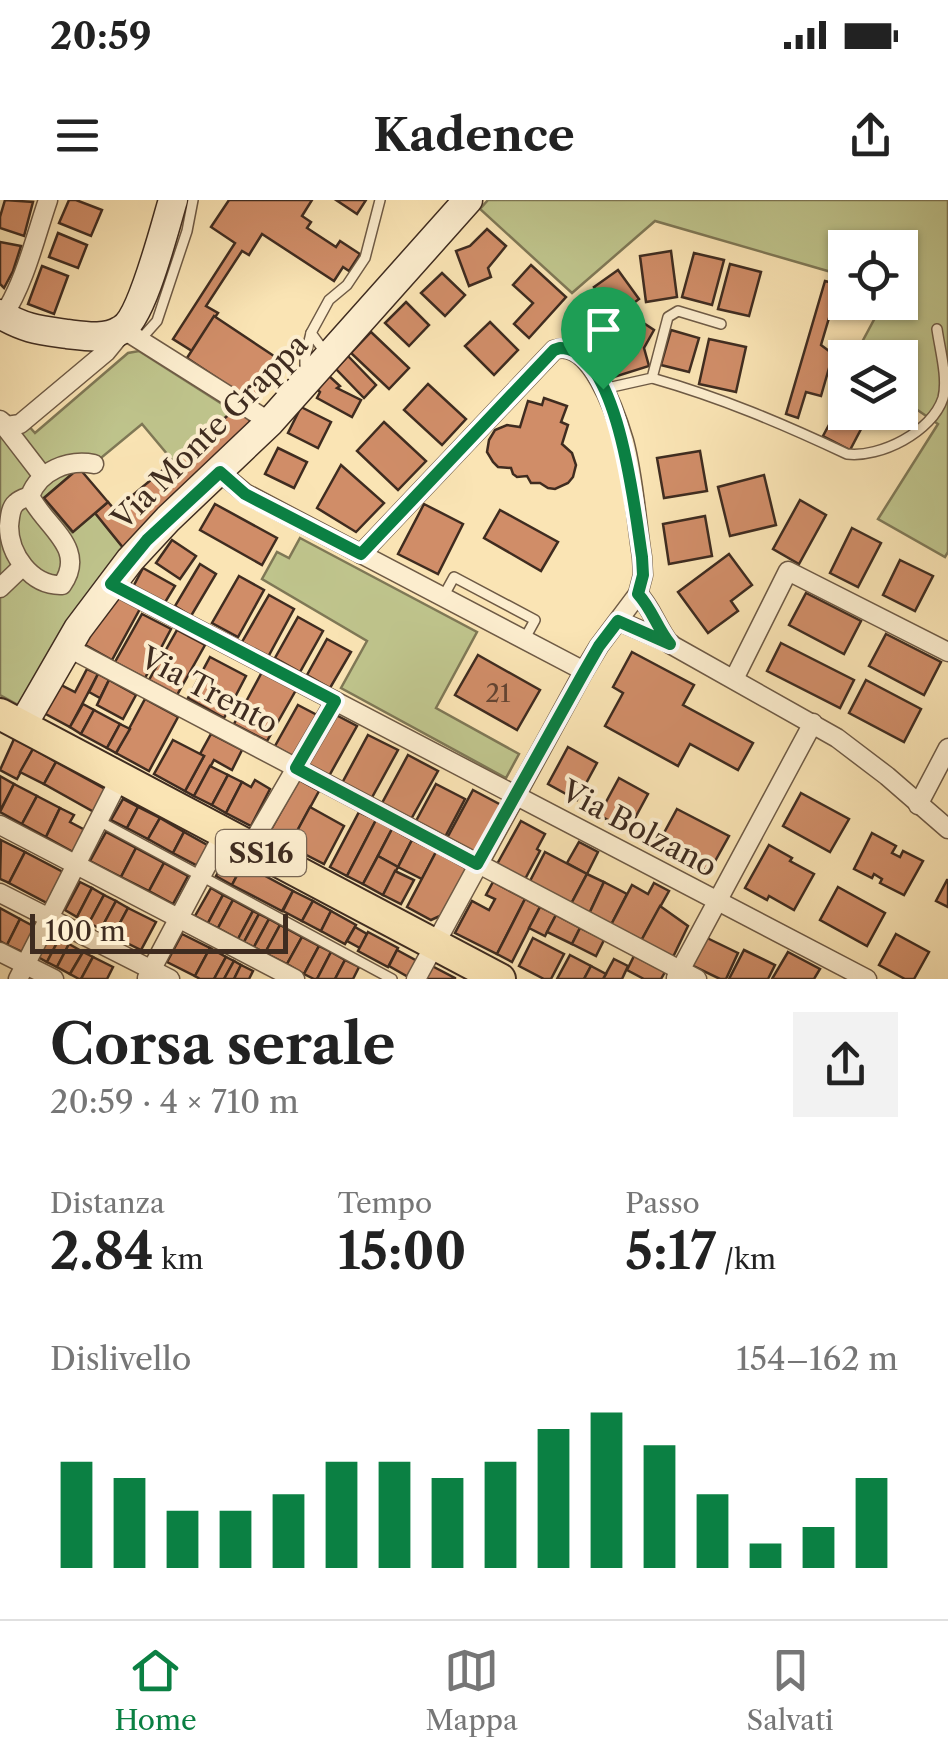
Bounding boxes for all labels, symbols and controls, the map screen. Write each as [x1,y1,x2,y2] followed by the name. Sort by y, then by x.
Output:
[50,12,152,59] text: 20:59
[373,107,575,163] text: Kadence
[50,108,105,163] icon: menu
[843,108,898,163] icon: share
[828,230,918,430] map controls
[828,230,918,320] button: locate
[561,287,646,390] pin
[576,302,631,357] icon: arrive
[103,326,315,538] street label: Via Monte Grappa
[828,340,918,430] button: layers
[133,638,285,742] street label: Via Trento
[486,678,511,709] house number: 21
[554,772,723,885] street label: Via Bolzano
[216,830,306,876] road number: SS16
[30,909,288,954] scale bar
[45,914,126,948] text: 100 m
[50,1011,395,1078] text: Corsa serale
[793,1012,898,1117] button: share
[50,1082,299,1121] text: 20:59 · 4 × 710 m
[50,1186,165,1220] text: Distanza
[338,1186,432,1220] text: Tempo
[625,1186,700,1220] text: Passo
[50,1220,154,1282] text: 2.84
[338,1220,466,1282] text: 15:00
[625,1220,716,1282] text: 5:17
[154,1242,204,1276] text: km
[716,1242,776,1276] text: /km
[50,1339,192,1378] text: Dislivello
[736,1339,898,1378] text: 154–162 m
[114,1643,197,1737] tab: Home
[426,1643,518,1737] tab: Mappa
[747,1643,834,1737] tab: Salvati

